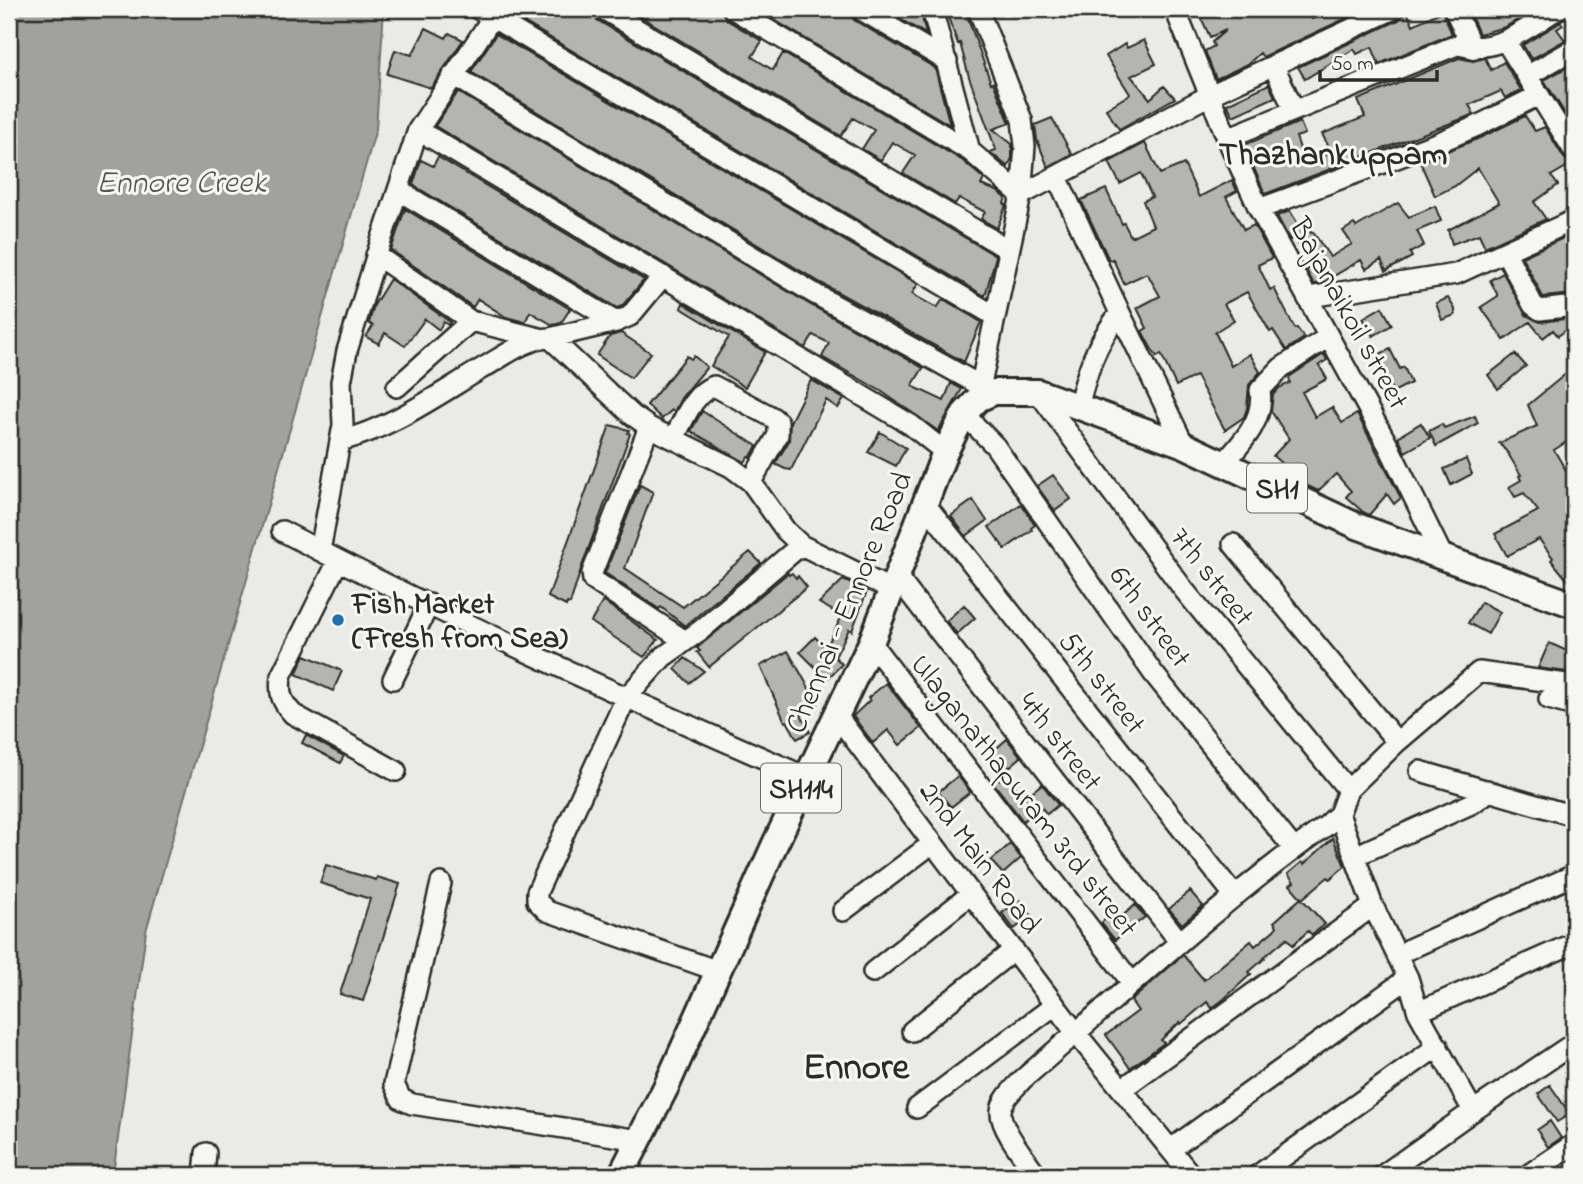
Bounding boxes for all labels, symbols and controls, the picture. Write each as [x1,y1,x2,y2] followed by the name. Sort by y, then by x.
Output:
[1320,38,1438,82] scale bar
[1331,50,1374,80] text: 50 m
[1219,132,1447,180] district label: Thazhankuppam
[96,161,268,208] water label: Ennore Creek
[1276,210,1418,418] street label: Bajanaikoil street
[1247,463,1307,512] road number: SH1
[776,465,926,741] street label: Chennai - Ennore Road
[1158,519,1264,637] street label: 7th street
[1096,558,1201,678] street label: 6th street
[350,584,568,662] place label: Fish Market (Fresh from Sea)
[330,612,346,628] marker: Fish Market (Fresh from Sea)
[1046,623,1155,745] street label: 5th street
[898,646,1147,948] street label: Ulaganathapuram 3rd street
[1006,684,1112,802] street label: 4th street
[761,764,841,812] road number: SH114
[906,773,1051,945] street label: 2nd Main Road
[803,1042,911,1096] district label: Ennore

